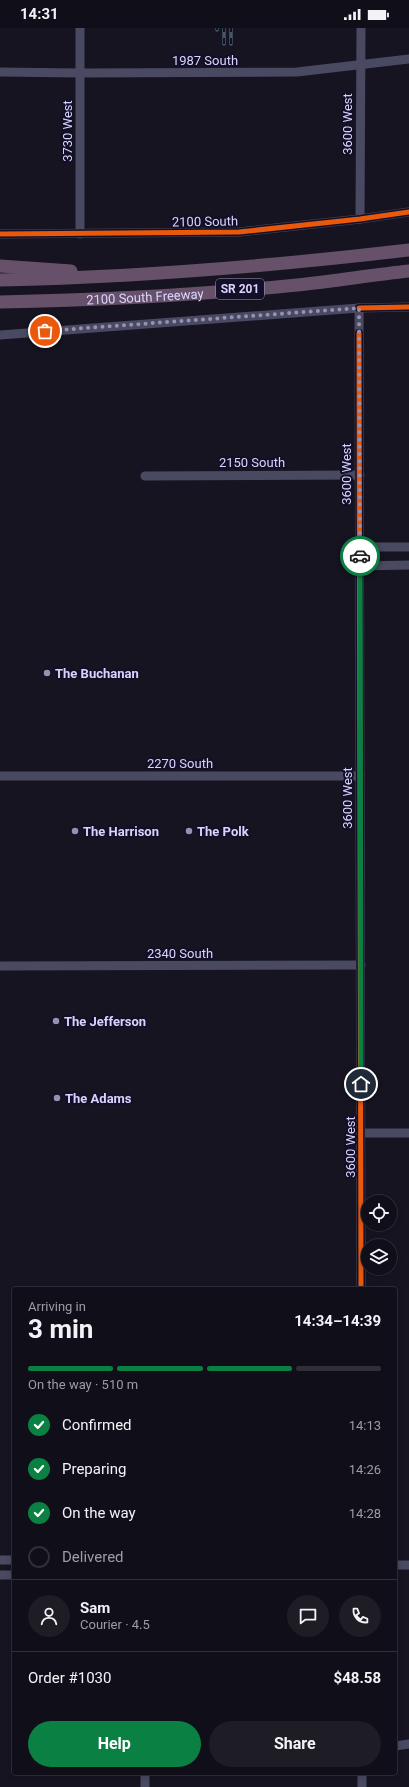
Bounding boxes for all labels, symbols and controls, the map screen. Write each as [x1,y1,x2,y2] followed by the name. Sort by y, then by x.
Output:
[20,5,59,23] text: 14:31
[172,53,238,68] street label: 1987 South
[340,93,355,155] street label: 3600 West
[60,100,75,162] street label: 3730 West
[172,213,238,230] street label: 2100 South
[216,279,264,299] road number: SR 201
[86,286,204,307] street label: 2100 South Freeway
[28,314,62,348] pin
[34,320,56,342] icon: bag
[339,443,354,505] street label: 3600 West
[219,455,285,470] street label: 2150 South
[340,536,380,576] courier
[349,545,371,567] icon: car
[55,666,139,681] place label: The Buchanan
[42,668,52,678] marker: The Buchanan
[147,756,213,771] street label: 2270 South
[340,767,355,829] street label: 3600 West
[83,824,159,839] place label: The Harrison
[197,824,250,839] place label: The Polk
[70,826,80,836] marker: The Harrison
[184,826,194,836] marker: The Polk
[147,946,213,961] street label: 2340 South
[64,1014,146,1029] place label: The Jefferson
[51,1016,61,1026] marker: The Jefferson
[344,1067,378,1101] pin
[350,1073,372,1095] icon: home
[65,1091,132,1106] place label: The Adams
[52,1093,62,1103] marker: The Adams
[343,1116,358,1178] street label: 3600 West
[361,1195,397,1275] map controls
[361,1195,397,1231] button: locate
[361,1239,397,1275] button: layers
[28,1299,86,1314] text: Arriving in
[294,1312,381,1330] text: 14:34–14:39
[28,1314,93,1344] text: 3 min
[28,1377,138,1392] text: On the way · 510 m
[28,1414,50,1436] icon: check
[62,1416,132,1434] text: Confirmed
[349,1418,381,1433] text: 14:13
[28,1458,50,1480] icon: check
[62,1460,126,1478] text: Preparing
[349,1462,381,1477] text: 14:26
[28,1502,50,1524] icon: check
[62,1504,136,1522] text: On the way
[349,1506,381,1521] text: 14:28
[62,1548,124,1566] text: Delivered
[28,1595,70,1637] button: person
[287,1595,329,1637] button: chat
[339,1595,381,1637] button: phone
[80,1599,110,1617] text: Sam
[80,1617,150,1632] text: Courier · 4.5
[28,1669,111,1687] text: Order #1030
[334,1669,381,1687] text: $48.58
[28,1721,201,1767] button: Help
[209,1721,381,1767] button: Share

